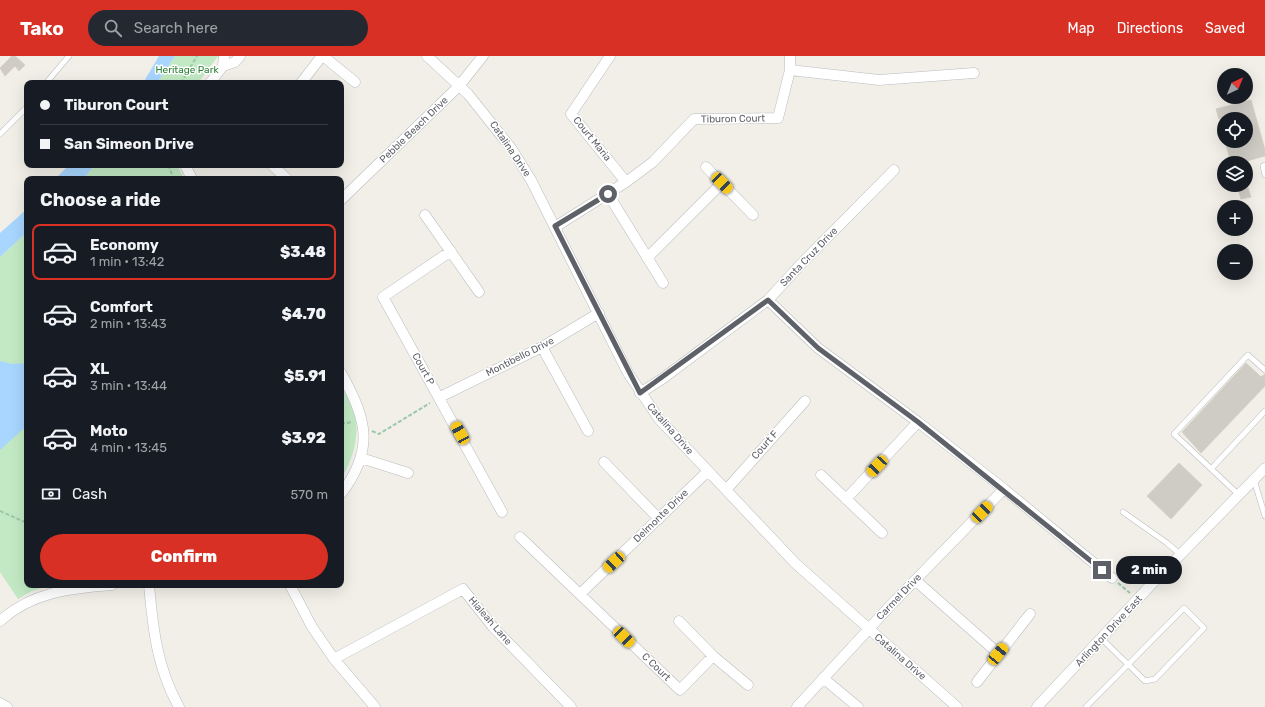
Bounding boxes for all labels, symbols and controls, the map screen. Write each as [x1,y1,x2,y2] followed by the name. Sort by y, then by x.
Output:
[88,10,368,46] search box
[20,17,64,40] text: Tako
[102,17,124,39] icon: search
[134,19,218,37] text: Search here
[1068,20,1095,37] text: Map
[1117,20,1183,37] text: Directions
[1205,20,1245,37] text: Saved
[155,64,219,76] park label: Heritage Park
[1217,68,1253,104] north arrow
[1217,68,1253,280] map controls
[377,94,451,166] street label: Pebble Beach Drive
[64,96,169,114] text: Tiburon Court
[701,112,765,126] street label: Tiburon Court
[1217,112,1253,148] button: locate
[570,114,614,164] street label: Court Maria
[487,119,533,179] street label: Catalina Drive
[64,135,194,153] text: San Simeon Drive
[1217,156,1253,192] button: layers
[709,170,735,196] car
[599,185,617,203] route start
[40,189,161,211] text: Choose a ride
[1217,200,1253,236] button: +
[778,225,841,289] street label: Santa Cruz Drive
[42,234,78,270] icon: car
[90,236,159,254] text: Economy
[280,243,326,261] text: $3.48
[1217,244,1253,280] button: −
[90,254,164,269] text: 1 min · 13:42
[42,296,78,332] icon: car
[90,298,153,316] text: Comfort
[282,305,326,323] text: $4.70
[90,316,167,331] text: 2 min · 13:43
[484,335,556,379] street label: Montibello Drive
[409,351,437,388] street label: Court P
[42,358,78,394] icon: car
[90,360,109,378] text: XL
[284,367,326,385] text: $5.91
[90,378,167,393] text: 3 min · 13:44
[644,401,696,458] street label: Catalina Drive
[42,420,78,456] icon: car
[449,420,471,446] car
[90,422,128,440] text: Moto
[749,428,781,462] street label: Court F
[281,429,326,447] text: $3.92
[90,440,167,455] text: 4 min · 13:45
[864,453,890,479] car
[40,483,62,505] icon: cash
[72,485,107,503] text: Cash
[291,487,328,502] text: 570 m
[631,487,691,545] street label: Delmonte Drive
[969,499,995,525] car
[40,534,328,580] button: Confirm
[601,549,627,575] car
[1116,556,1182,584] callout: 2 min
[1093,561,1111,579] route end
[1131,562,1167,577] text: 2 min
[874,571,924,623] street label: Carmel Drive
[1073,593,1145,669] street label: Arlington Drive East
[466,594,514,648] street label: Hialeah Lane
[611,624,637,650] car
[872,631,929,683] street label: Catalina Drive
[986,641,1010,667] car
[639,650,673,684] street label: C Court

